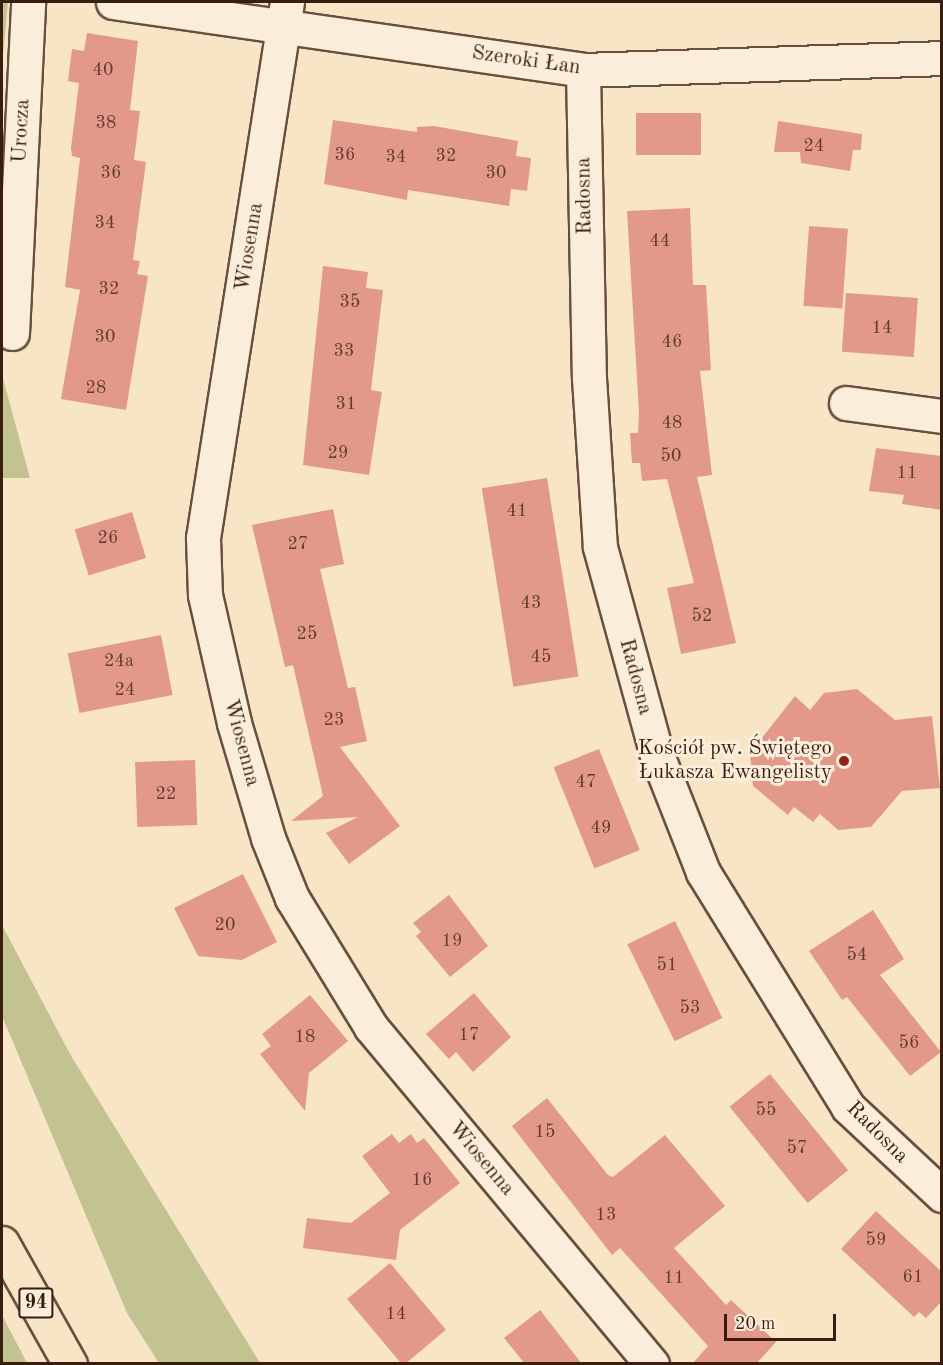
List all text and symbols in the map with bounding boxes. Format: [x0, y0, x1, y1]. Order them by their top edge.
street label: Szeroki Łan [470, 41, 582, 81]
house number: 40 [93, 59, 113, 81]
street label: Urocza [8, 98, 36, 164]
house number: 38 [96, 112, 116, 134]
house number: 24 [804, 135, 824, 157]
house number: 36 [335, 144, 355, 166]
house number: 32 [436, 145, 456, 167]
house number: 34 [386, 146, 406, 168]
street label: Radosna [572, 157, 598, 235]
house number: 36 [101, 162, 121, 184]
house number: 30 [486, 162, 506, 184]
street label: Wiosenna [231, 201, 269, 293]
house number: 34 [95, 212, 115, 234]
house number: 44 [650, 230, 670, 252]
house number: 32 [99, 278, 119, 300]
house number: 35 [340, 291, 360, 313]
house number: 14 [872, 317, 892, 339]
house number: 30 [95, 326, 115, 348]
house number: 46 [662, 331, 682, 353]
house number: 33 [334, 340, 354, 362]
house number: 28 [86, 377, 106, 399]
house number: 31 [336, 393, 356, 415]
house number: 48 [662, 412, 682, 434]
house number: 29 [328, 442, 348, 464]
house number: 50 [661, 445, 681, 467]
house number: 11 [897, 462, 917, 484]
house number: 41 [507, 500, 527, 522]
house number: 26 [98, 527, 118, 549]
house number: 27 [288, 533, 308, 555]
house number: 43 [521, 592, 541, 614]
house number: 52 [692, 605, 712, 627]
house number: 25 [297, 623, 317, 645]
street label: Radosna [613, 636, 657, 718]
house number: 45 [531, 646, 551, 668]
house number: 24a [104, 650, 134, 672]
house number: 24 [115, 679, 135, 701]
street label: Wiosenna [217, 697, 265, 789]
house number: 23 [324, 709, 344, 731]
place label: Kościół pw. Świętego Łukasza Ewangelisty [638, 736, 832, 786]
marker: Kościół pw. Świętego Łukasza Ewangelisty [837, 754, 851, 768]
house number: 47 [576, 771, 596, 793]
house number: 22 [156, 783, 176, 805]
house number: 49 [591, 817, 611, 839]
house number: 20 [215, 914, 235, 936]
house number: 19 [442, 930, 462, 952]
house number: 54 [847, 944, 867, 966]
house number: 51 [657, 954, 677, 976]
house number: 53 [680, 997, 700, 1019]
house number: 17 [459, 1024, 479, 1046]
house number: 18 [295, 1026, 315, 1048]
house number: 56 [899, 1032, 919, 1054]
street label: Radosna [841, 1097, 913, 1169]
house number: 55 [756, 1099, 776, 1121]
street label: Wiosenna [443, 1117, 519, 1201]
house number: 15 [535, 1121, 555, 1143]
house number: 57 [787, 1137, 807, 1159]
house number: 16 [412, 1169, 432, 1191]
house number: 13 [596, 1204, 616, 1226]
house number: 59 [866, 1229, 886, 1251]
house number: 61 [903, 1266, 923, 1288]
house number: 11 [664, 1267, 684, 1289]
road number: 94 [18, 1286, 54, 1320]
scale bar [727, 1302, 840, 1340]
house number: 14 [386, 1303, 406, 1325]
text: 20 m [735, 1315, 775, 1333]

